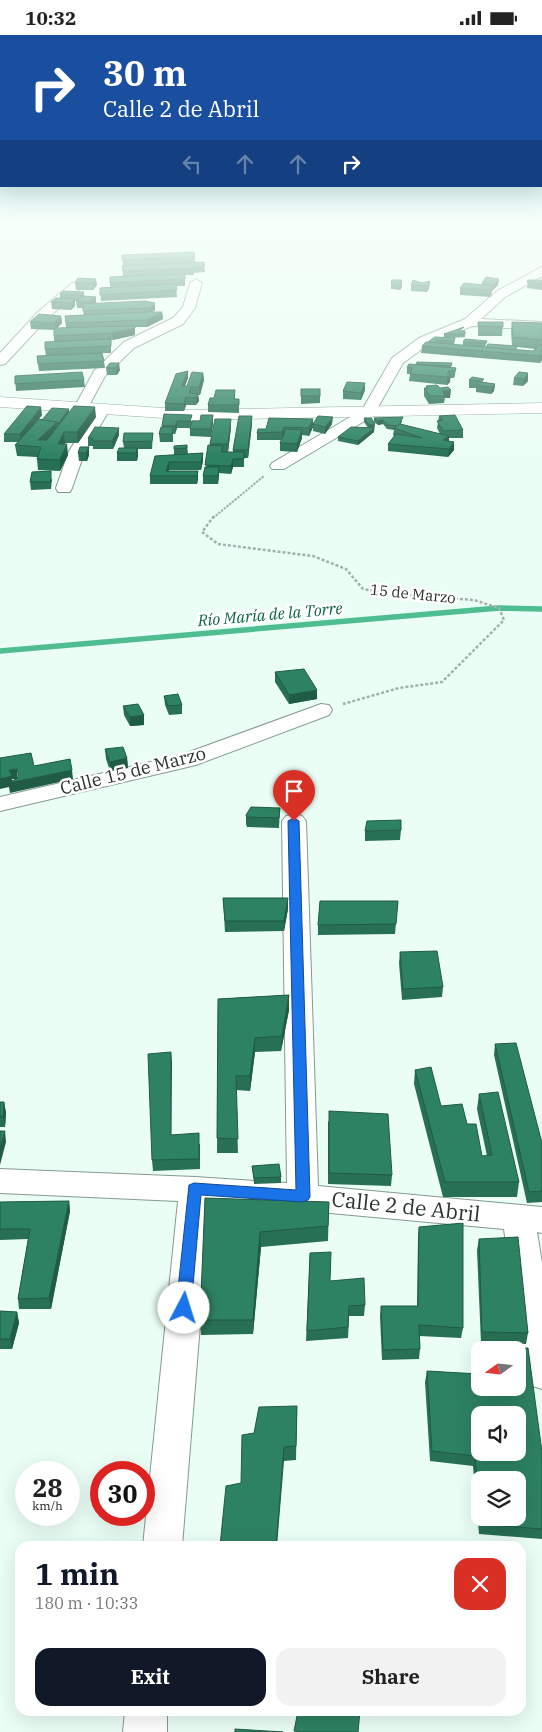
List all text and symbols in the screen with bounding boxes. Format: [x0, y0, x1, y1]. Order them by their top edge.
text: 10:32 [25, 6, 76, 30]
text: 30 m [103, 50, 187, 96]
icon: right [20, 55, 85, 120]
text: Calle 2 de Abril [103, 94, 259, 123]
icon: left [178, 150, 206, 178]
icon: ahead [231, 150, 259, 178]
icon: ahead [284, 150, 312, 178]
icon: right [337, 150, 365, 178]
street label: 15 de Marzo [369, 580, 457, 607]
water label: Río María de la Torre [196, 598, 343, 630]
street label: Calle 15 de Marzo [58, 741, 208, 800]
pin [273, 770, 315, 821]
icon: arrive [280, 777, 308, 805]
street label: Calle 2 de Abril [330, 1184, 482, 1228]
position arrow [157, 1281, 209, 1333]
north arrow [471, 1341, 526, 1396]
map controls [471, 1341, 526, 1526]
button: sound [471, 1406, 526, 1461]
speed limit sign: 30 [90, 1461, 155, 1526]
text: 28 [32, 1471, 63, 1504]
button: layers [471, 1471, 526, 1526]
text: km/h [32, 1498, 63, 1513]
text: 1 min [35, 1554, 119, 1593]
button: close [454, 1558, 506, 1610]
text: 180 m · 10:33 [35, 1593, 138, 1613]
button: Exit [35, 1648, 266, 1706]
button: Share [276, 1648, 506, 1706]

